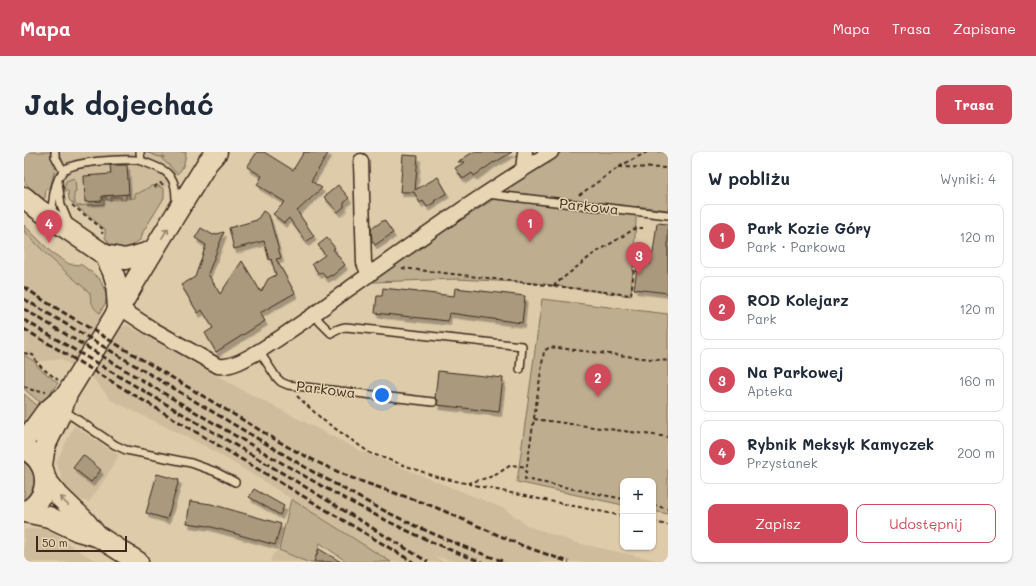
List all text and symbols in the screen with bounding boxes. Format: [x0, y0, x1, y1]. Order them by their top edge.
text: Mapa [20, 16, 71, 41]
text: Mapa [833, 19, 870, 38]
text: Trasa [892, 19, 931, 38]
text: Zapisane [953, 19, 1016, 38]
button: Trasa [936, 85, 1012, 124]
text: Jak dojechać [24, 86, 214, 122]
text: W pobliżu [708, 167, 790, 189]
text: Wyniki: 4 [940, 170, 996, 187]
street label: Parkowa [558, 193, 620, 219]
pin: 1 [517, 209, 543, 242]
pin: 4 [36, 210, 62, 243]
text: Park Kozie Góry [747, 218, 871, 238]
one-way arrow [161, 227, 169, 239]
text: 1 [719, 228, 725, 245]
text: 120 m [959, 228, 995, 245]
text: Park · Parkowa [747, 238, 846, 255]
pin: 3 [626, 242, 652, 275]
text: ROD Kolejarz [747, 290, 849, 310]
text: 2 [718, 300, 726, 317]
text: 120 m [959, 300, 995, 317]
text: Park [747, 310, 776, 327]
text: Na Parkowej [747, 362, 844, 382]
pin: 2 [585, 364, 611, 397]
text: 3 [718, 372, 726, 389]
text: 160 m [959, 372, 995, 389]
street label: Parkowa [295, 376, 357, 402]
text: Apteka [747, 382, 793, 399]
your location [372, 385, 392, 405]
text: Rybnik Meksyk Kamyczek [747, 434, 934, 454]
text: 4 [718, 444, 726, 461]
text: 200 m [957, 444, 995, 461]
text: Przystanek [747, 454, 818, 471]
map controls [620, 478, 656, 550]
button: + [620, 478, 656, 514]
one-way arrow [59, 496, 69, 506]
button: Zapisz [708, 504, 848, 543]
button: Udostępnij [856, 504, 996, 543]
button: − [620, 514, 656, 550]
scale bar [36, 534, 127, 553]
text: 50 m [42, 535, 68, 550]

